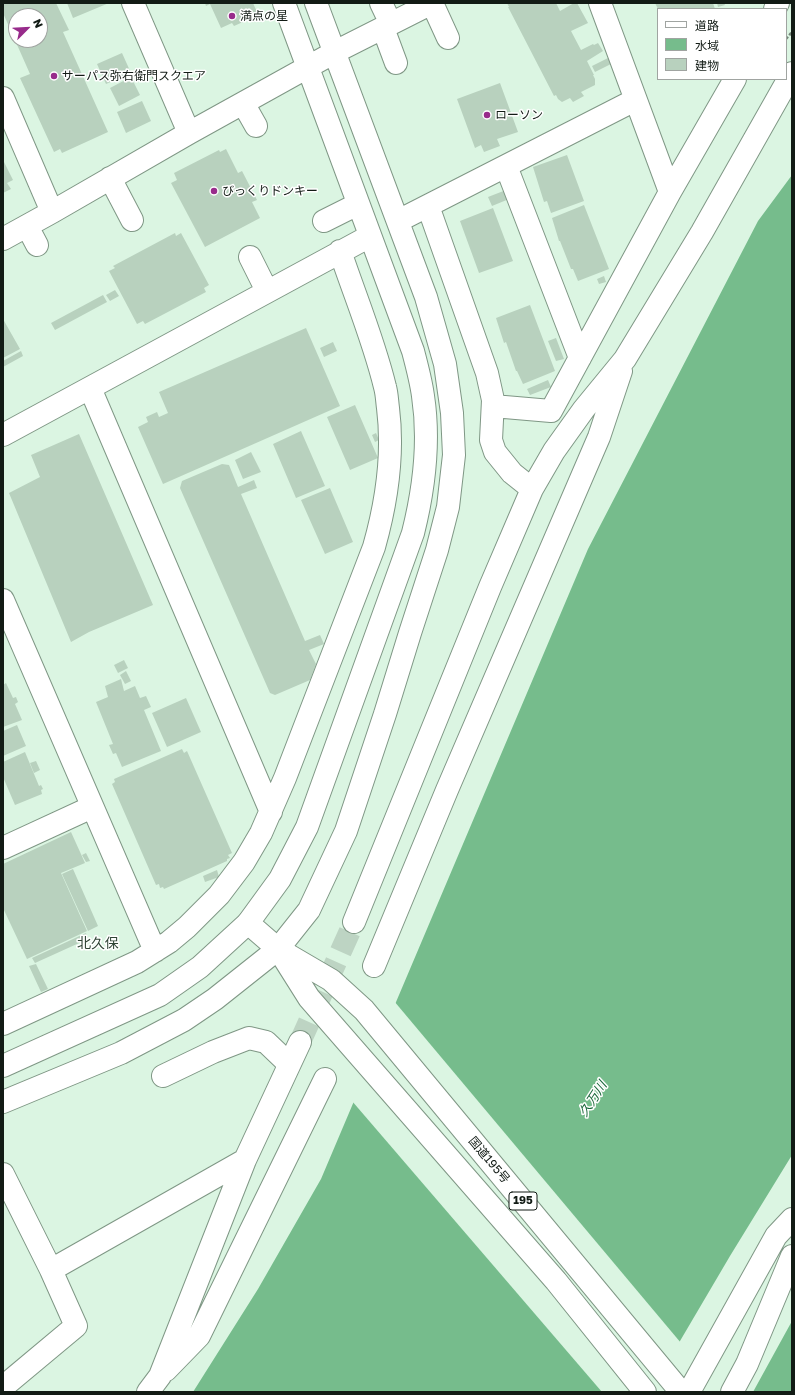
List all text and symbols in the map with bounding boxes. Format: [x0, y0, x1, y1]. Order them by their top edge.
north arrow [8, 8, 48, 48]
legend [657, 8, 787, 80]
place label: 満点の星 [240, 9, 288, 23]
marker: 満点の星 [227, 11, 237, 21]
text: N [31, 17, 46, 30]
text: 道路 [695, 18, 719, 33]
text: 水域 [695, 38, 719, 53]
text: 建物 [695, 58, 719, 73]
place label: サーパス弥右衛門スクエア [62, 69, 206, 83]
marker: サーパス弥右衛門スクエア [49, 71, 59, 81]
place label: ローソン [495, 108, 543, 122]
marker: ローソン [482, 110, 492, 120]
place label: びっくりドンキー [222, 184, 318, 198]
marker: びっくりドンキー [209, 186, 219, 196]
district label: 北久保 [77, 936, 119, 952]
water label: 久万川 [576, 1078, 610, 1120]
street label: 国道195号 [465, 1134, 513, 1186]
road number: 195 [509, 1192, 537, 1210]

